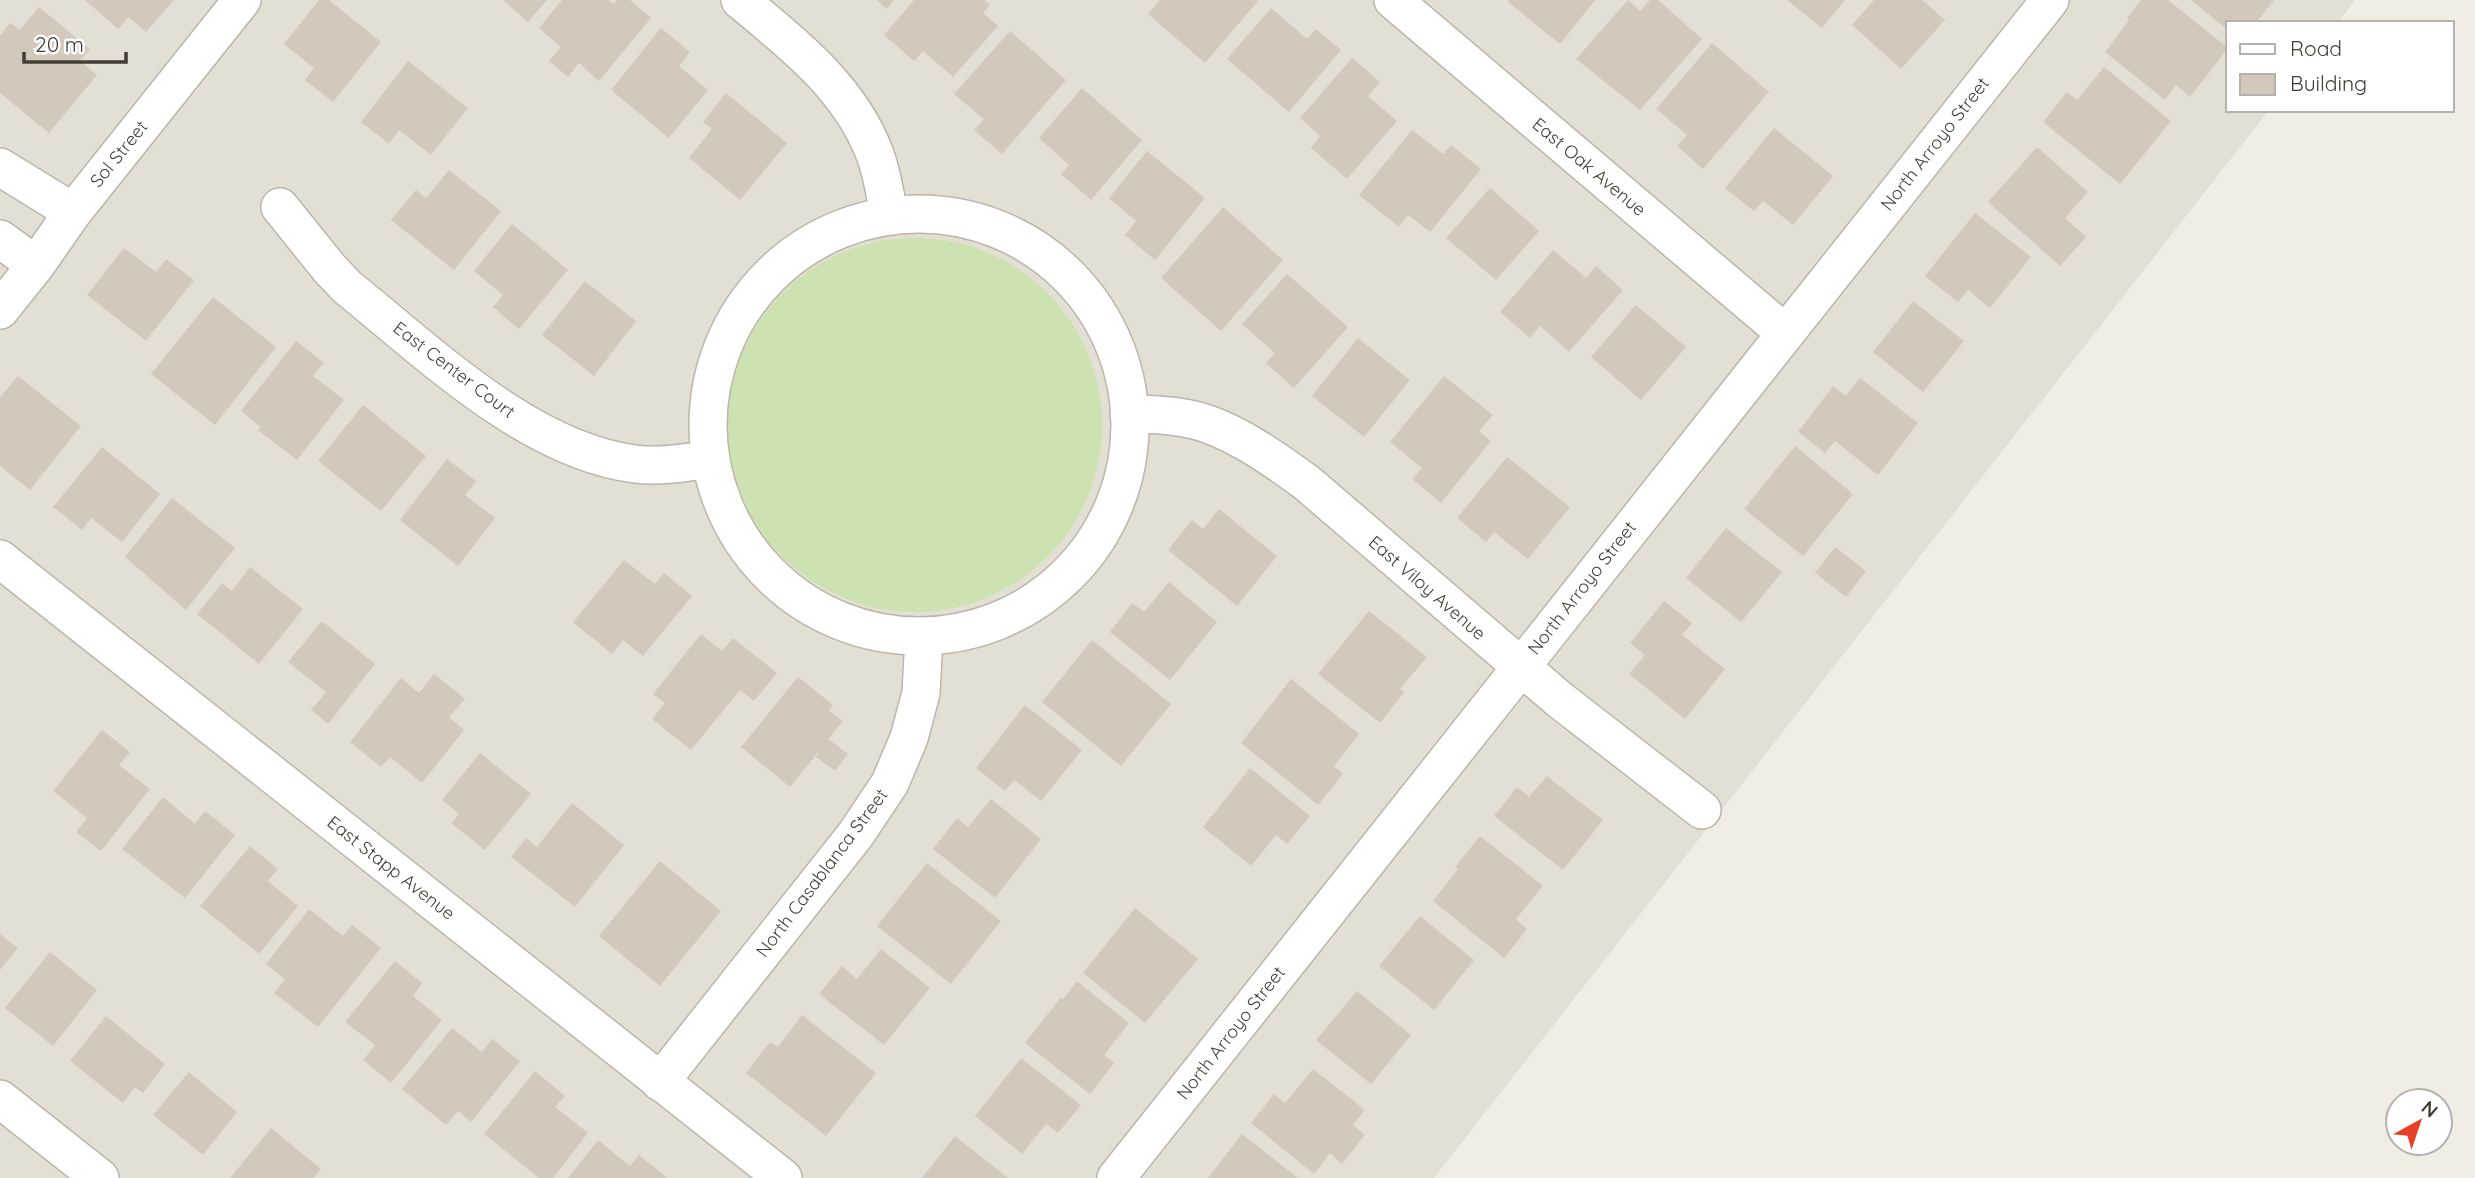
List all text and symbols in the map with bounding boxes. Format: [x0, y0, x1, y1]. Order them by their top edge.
scale bar [24, 21, 126, 65]
legend [2226, 21, 2454, 112]
text: 20 m [35, 31, 84, 57]
text: Road [2290, 35, 2342, 61]
text: Building [2290, 70, 2367, 96]
street label: North Arroyo Street [1875, 72, 1994, 215]
street label: East Oak Avenue [1528, 112, 1651, 221]
street label: Sol Street [85, 116, 152, 192]
street label: East Center Court [389, 316, 520, 423]
street label: North Arroyo Street [1522, 516, 1641, 659]
street label: East Viloy Avenue [1364, 530, 1491, 645]
street label: North Casablanca Street [751, 784, 892, 961]
street label: East Stapp Avenue [323, 811, 460, 925]
street label: North Arroyo Street [1171, 961, 1290, 1104]
north arrow [2384, 1087, 2454, 1157]
text: N [2417, 1095, 2443, 1123]

